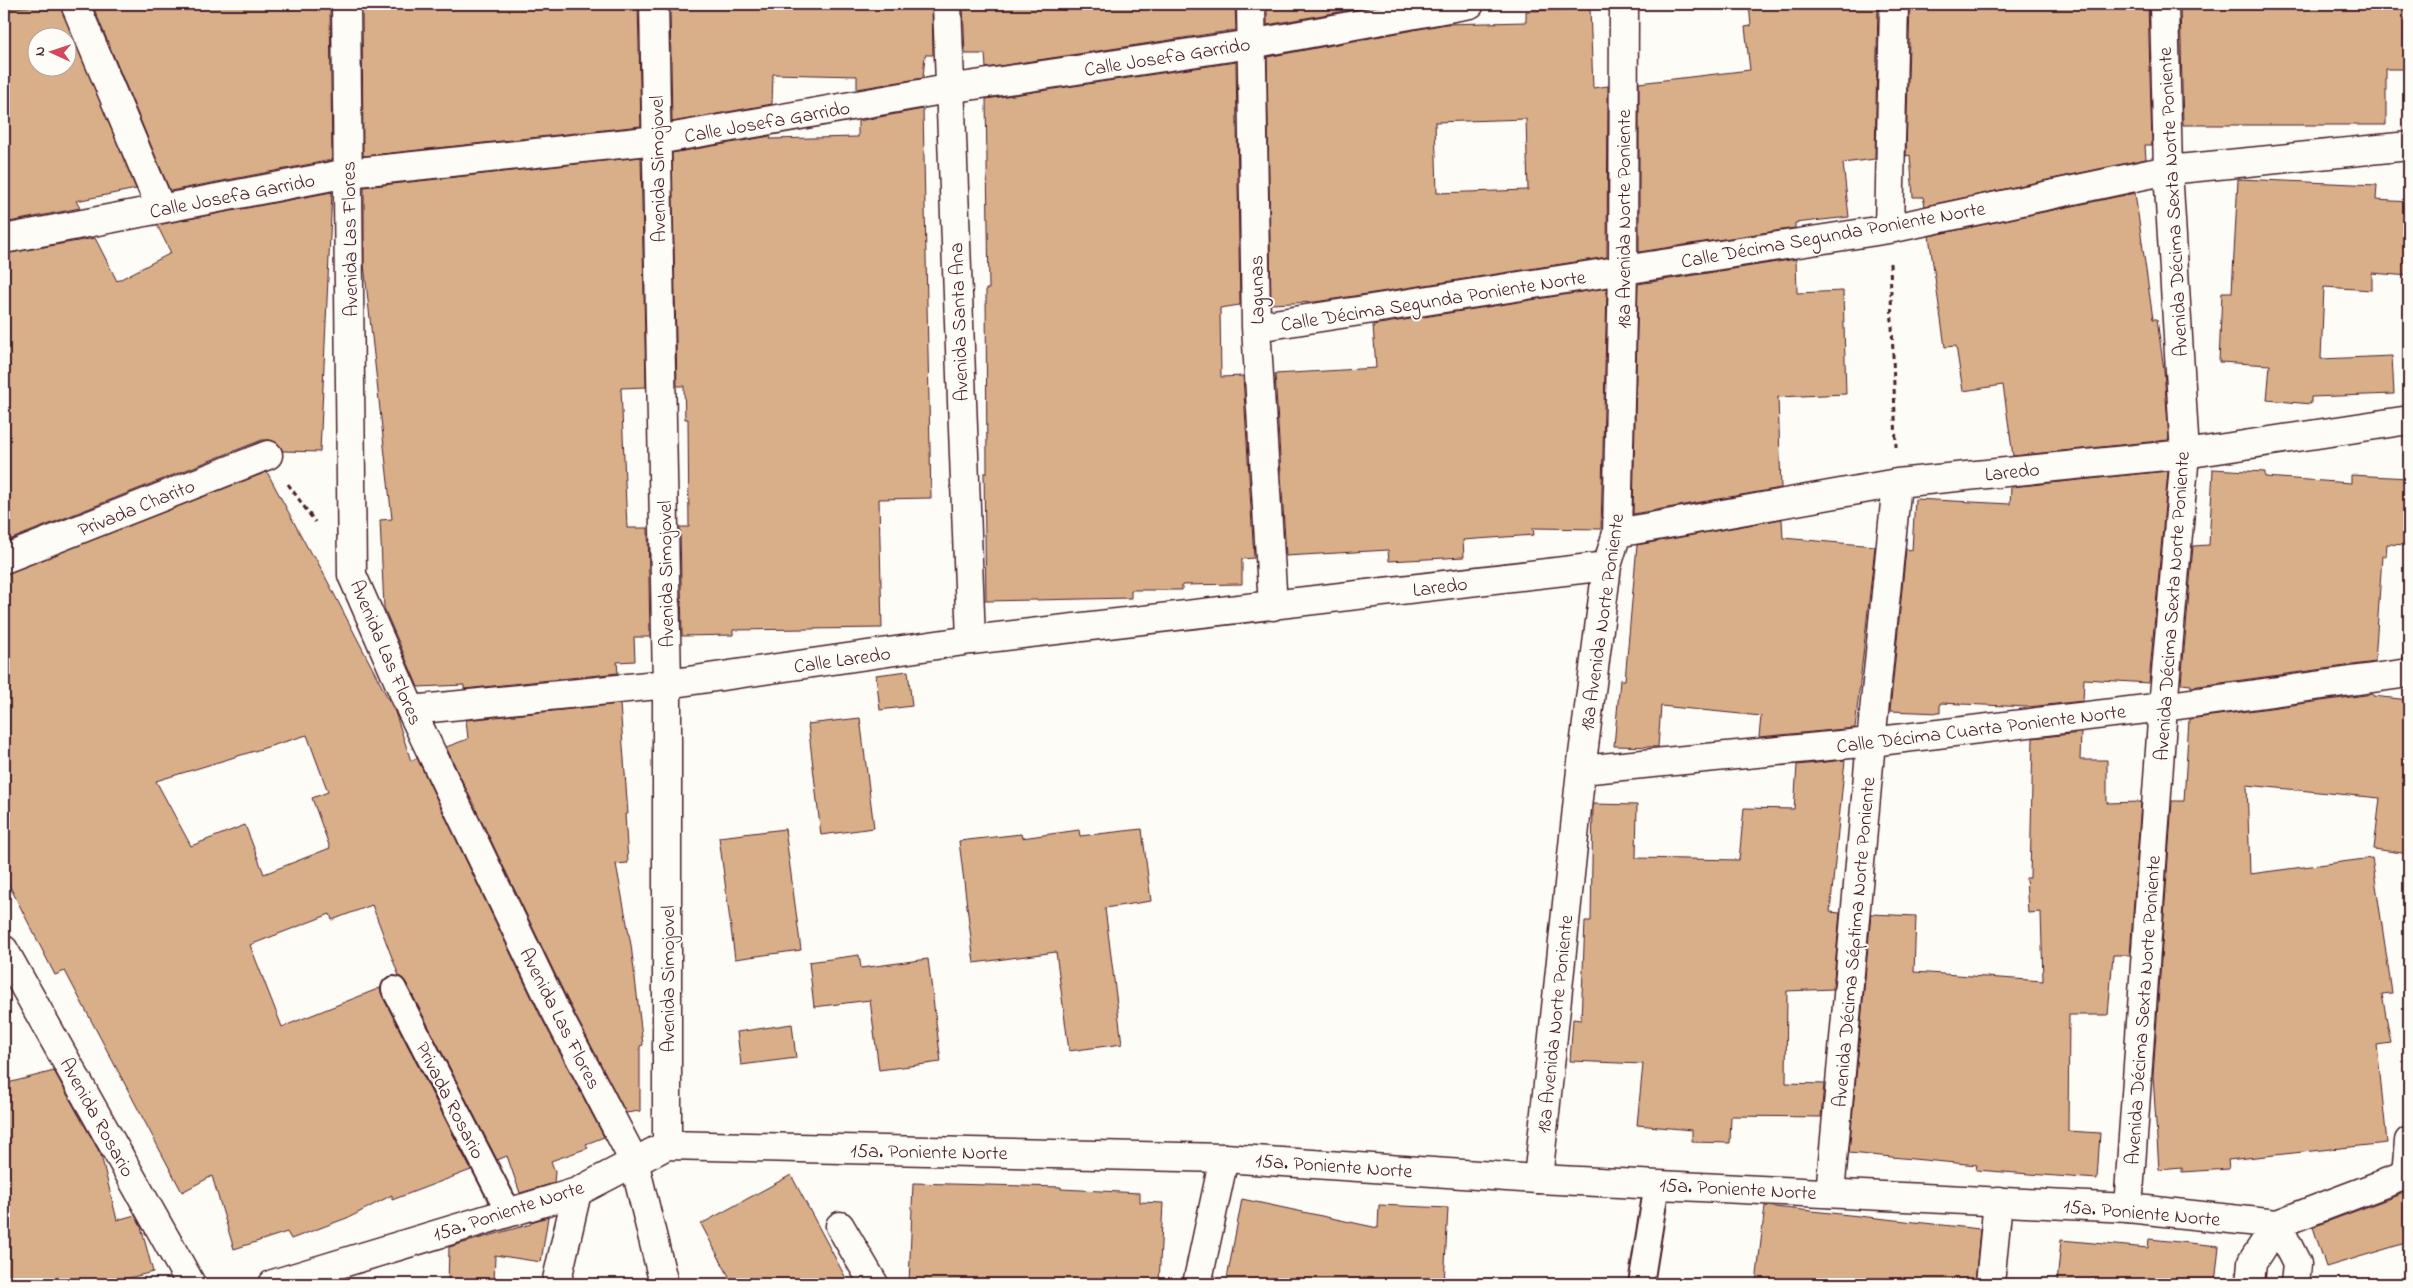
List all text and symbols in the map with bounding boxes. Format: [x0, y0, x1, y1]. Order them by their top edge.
north arrow [28, 28, 78, 78]
street label: Calle Josefa Garrido [1082, 31, 1253, 86]
text: N [30, 46, 51, 57]
street label: Avenida Décima Sexta Norte Poniente [2152, 46, 2197, 358]
street label: Avenida Simojovel [644, 95, 675, 243]
street label: Calle Josefa Garrido [682, 95, 853, 152]
street label: 18a Avenida Norte Poniente [1611, 109, 1640, 329]
street label: Avenida Las Flores [336, 161, 367, 317]
street label: Calle Josefa Garrido [147, 167, 318, 228]
street label: Calle Décima Segunda Poniente Norte [1679, 195, 1988, 279]
street label: Avenida Santa Ana [943, 242, 978, 402]
street label: Lagunas [1243, 255, 1275, 325]
street label: Calle Décima Segunda Poniente Norte [1279, 264, 1588, 342]
street label: Avenida Décima Sexta Norte Poniente [2148, 450, 2199, 762]
street label: Laredo [1983, 456, 2041, 491]
street label: Privada Charito [74, 473, 200, 546]
street label: Avenida Simojovel [652, 500, 683, 648]
street label: 18a Avenida Norte Poniente [1574, 512, 1633, 733]
street label: Laredo [1411, 571, 1469, 606]
street label: Avenida Las Flores [341, 576, 428, 730]
street label: Calle Laredo [792, 640, 893, 683]
street label: Calle Décima Cuarta Poniente Norte [1835, 698, 2128, 763]
street label: Avenida Décima Séptima Norte Poniente [1827, 776, 1884, 1109]
street label: Avenida Décima Sexta Norte Poniente [2119, 854, 2170, 1166]
street label: Avenida Simojovel [655, 905, 684, 1053]
street label: 18a Avenida Norte Poniente [1531, 914, 1582, 1135]
street label: Avenida Las Flores [511, 943, 607, 1095]
street label: Privada Rosario [407, 1037, 491, 1165]
street label: Avenida Rosario [51, 1053, 141, 1183]
street label: 15a. Poniente Norte [850, 1138, 1008, 1169]
street label: 15a. Poniente Norte [1254, 1148, 1413, 1187]
street label: 15a. Poniente Norte [1659, 1172, 1817, 1209]
street label: 15a. Poniente Norte [430, 1174, 588, 1250]
street label: 15a. Poniente Norte [2062, 1193, 2221, 1236]

